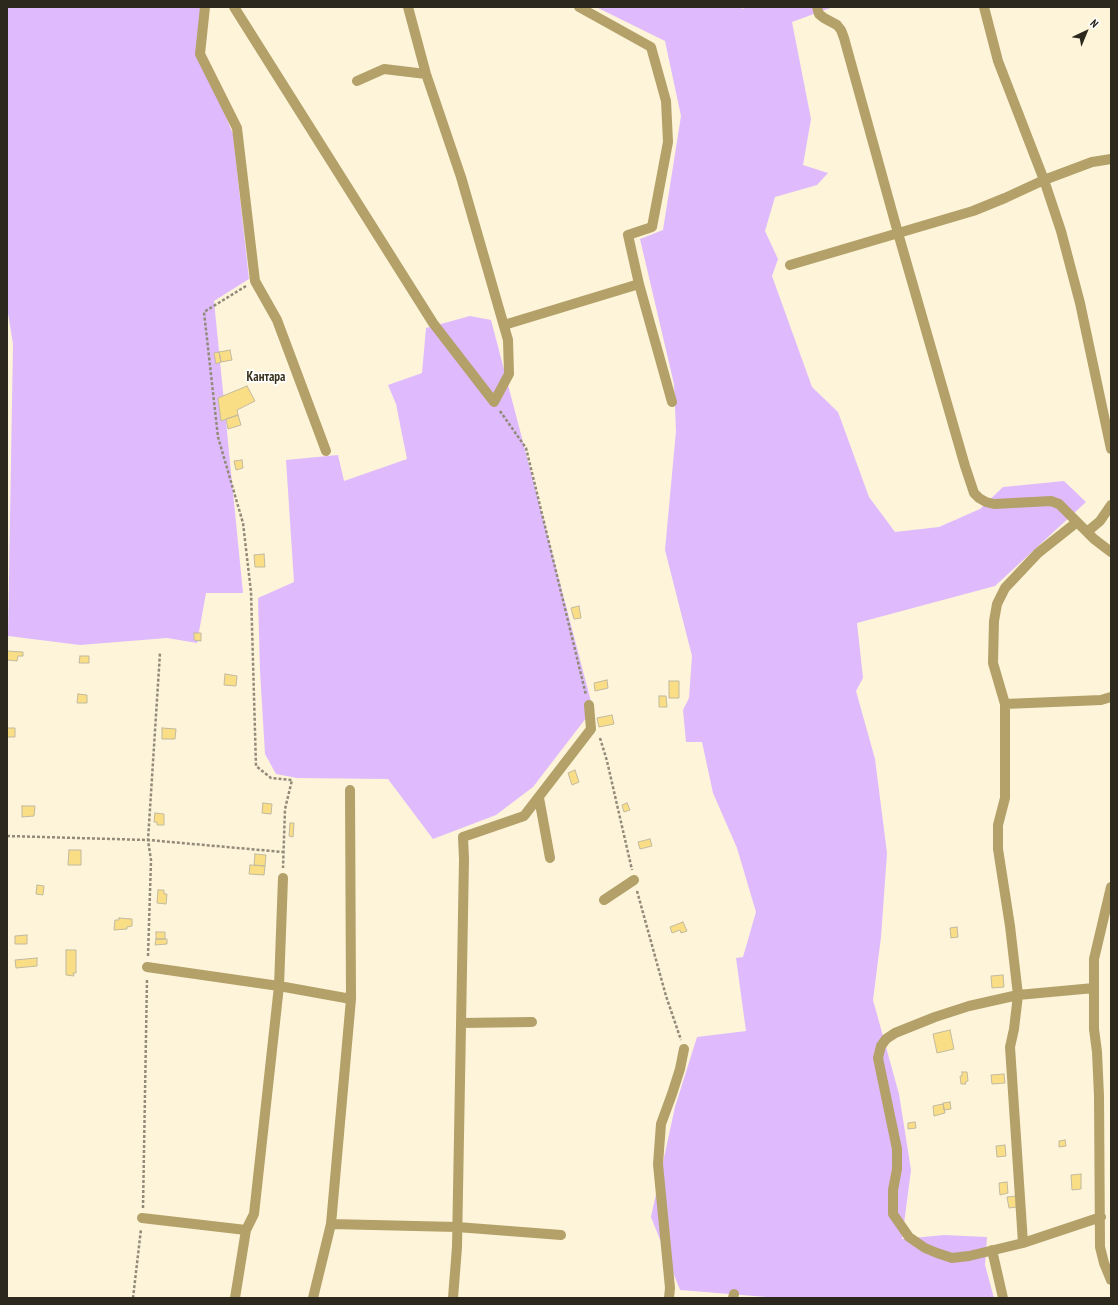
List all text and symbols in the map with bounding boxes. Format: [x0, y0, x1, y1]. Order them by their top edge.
north arrow [1066, 12, 1106, 52]
text: N [1087, 16, 1101, 30]
district label: Кантара [247, 369, 285, 385]

